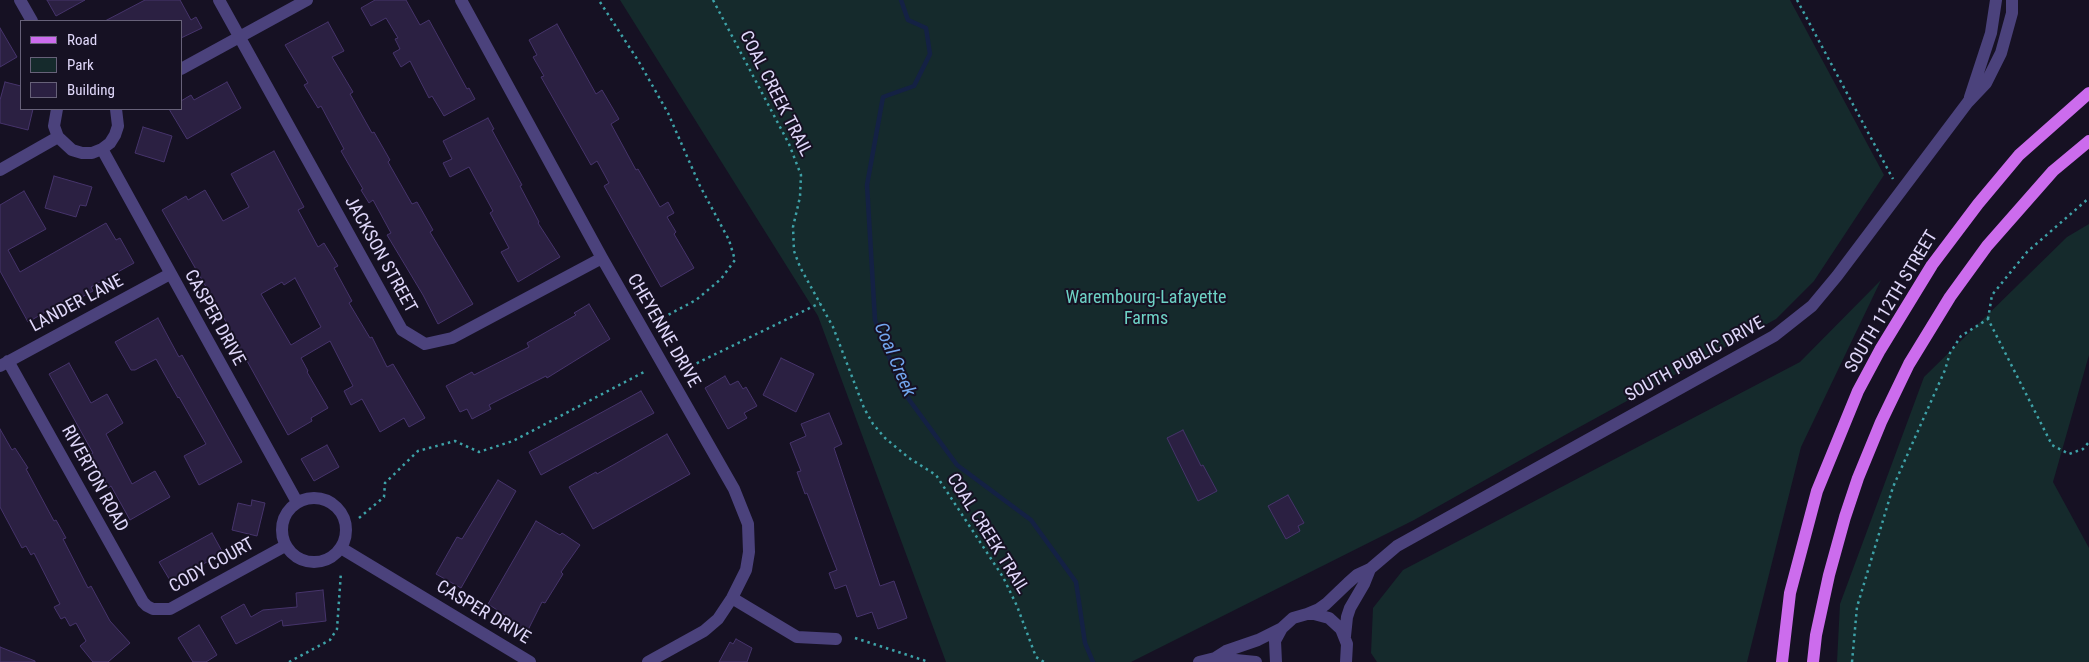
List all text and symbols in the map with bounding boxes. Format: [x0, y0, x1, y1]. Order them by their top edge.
legend [20, 20, 182, 110]
street label: COAL CREEK TRAIL [734, 28, 816, 160]
text: Road [67, 31, 97, 49]
text: Park [67, 56, 94, 74]
text: Building [67, 81, 115, 99]
street label: JACKSON STREET [339, 193, 421, 317]
street label: SOUTH 112TH STREET [1841, 227, 1943, 377]
street label: CASPER DRIVE [179, 266, 249, 370]
street label: LANDER LANE [27, 270, 127, 338]
street label: CHEYENNE DRIVE [622, 270, 704, 392]
park label: Warembourg-Lafayette Farms [1066, 287, 1226, 330]
street label: SOUTH PUBLIC DRIVE [1622, 313, 1768, 407]
water label: Coal Creek [868, 319, 920, 401]
street label: RIVERTON ROAD [56, 422, 132, 536]
street label: COAL CREEK TRAIL [941, 470, 1033, 598]
street label: CODY COURT [166, 534, 258, 598]
street label: CASPER DRIVE [432, 576, 534, 650]

